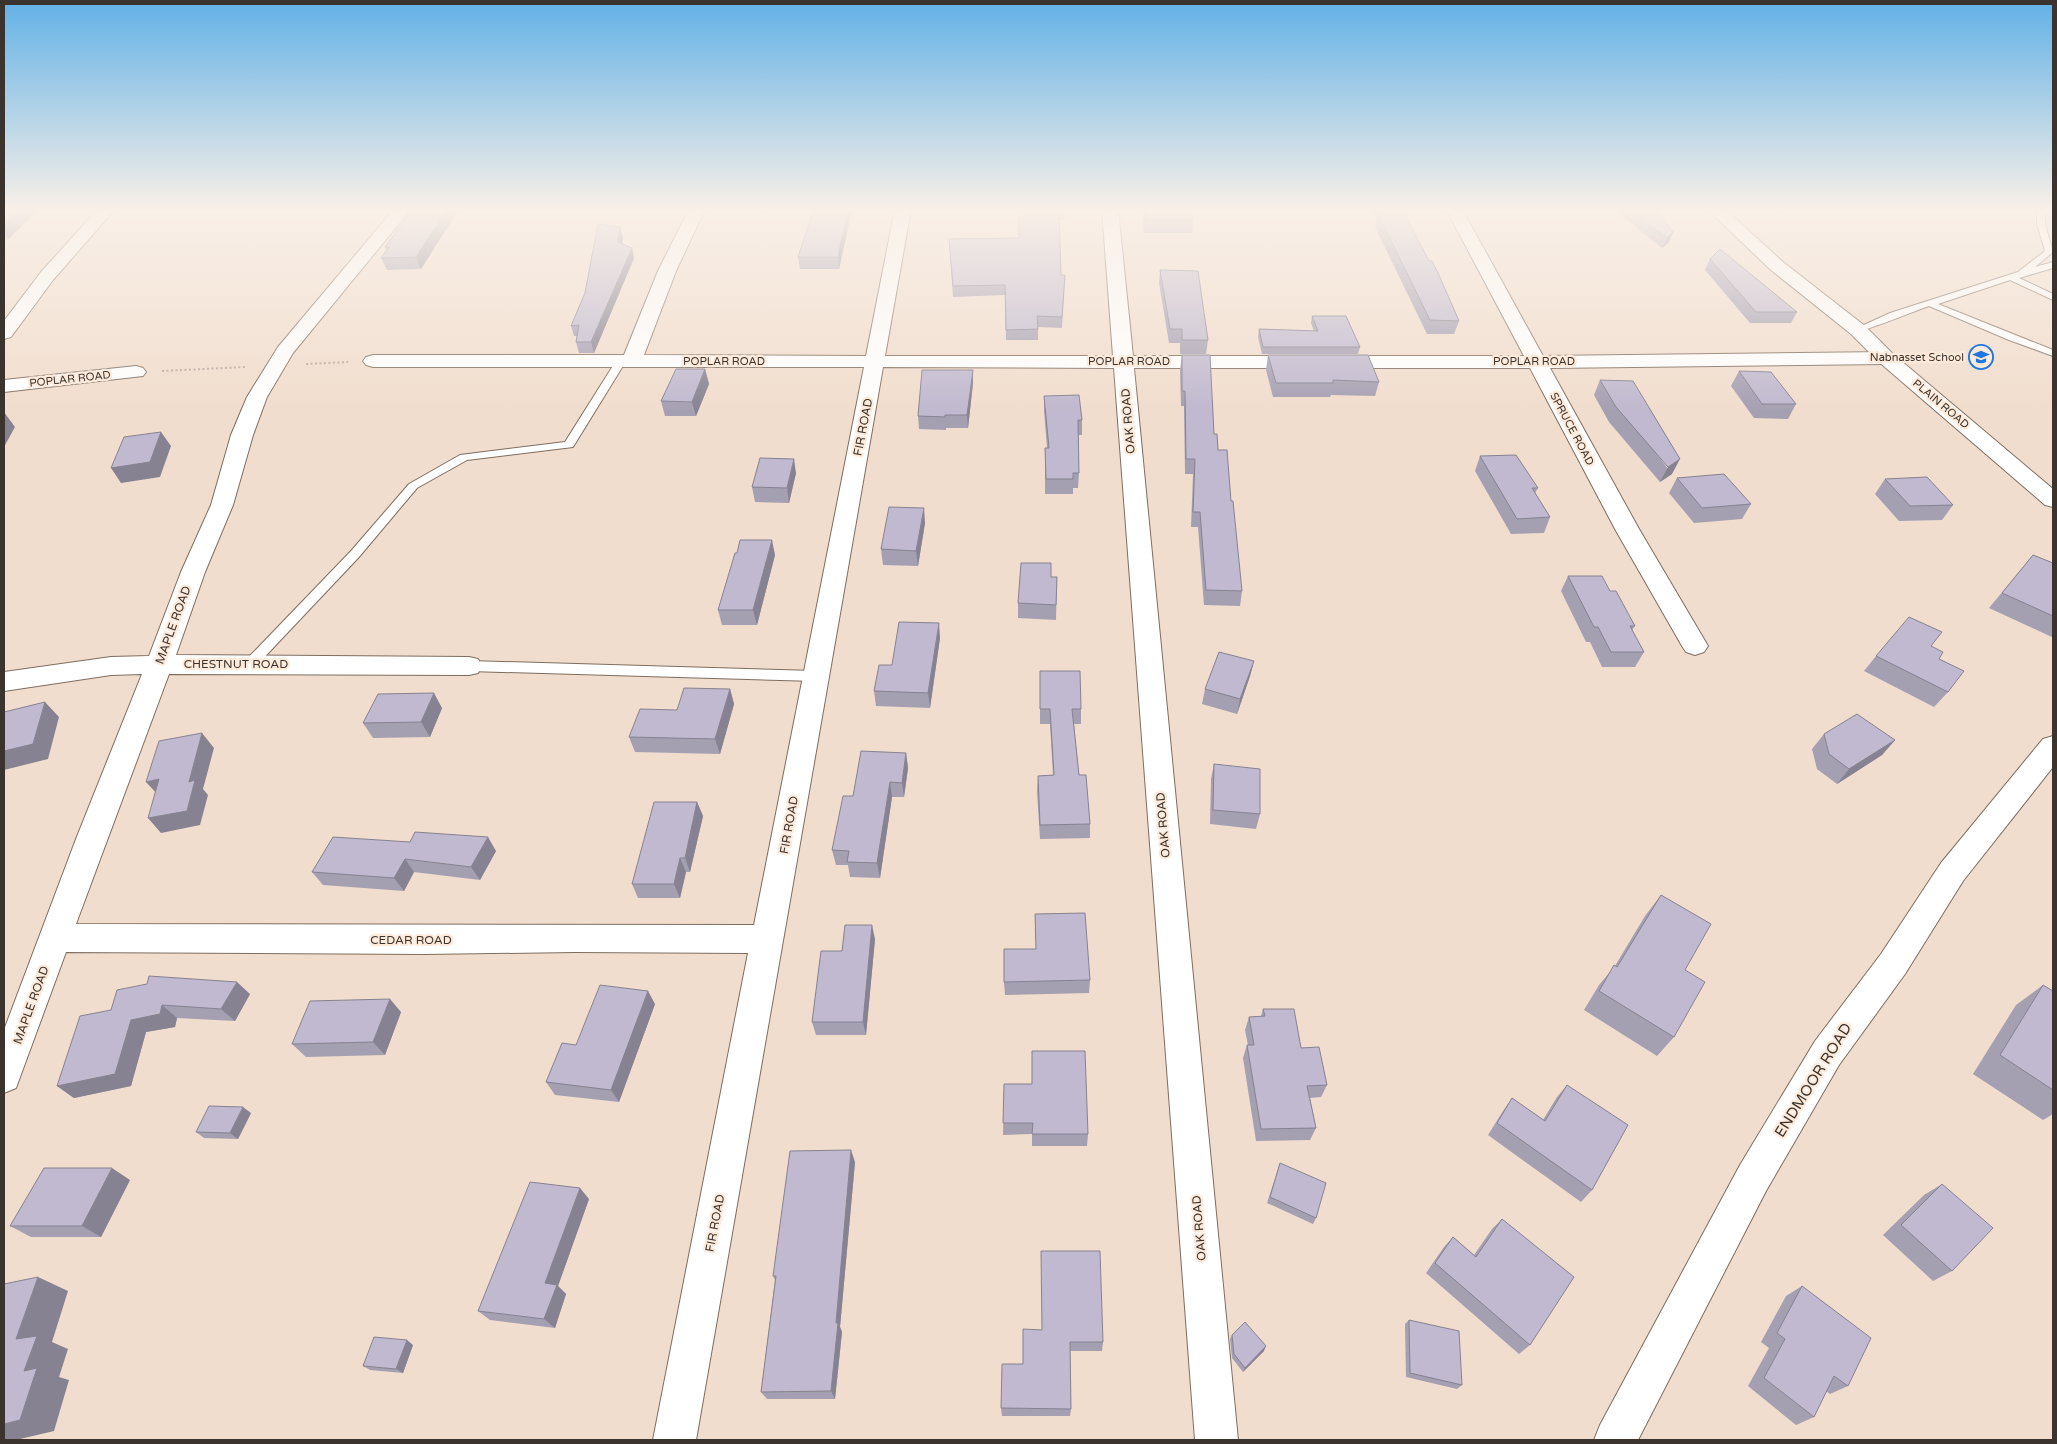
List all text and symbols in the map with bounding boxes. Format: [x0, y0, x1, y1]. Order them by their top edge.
school or university icon: Nabnasset School [1968, 344, 1994, 370]
place label: Nabnasset School [1870, 351, 1964, 364]
street label: POPLAR ROAD [683, 355, 765, 368]
street label: POPLAR ROAD [1088, 355, 1170, 368]
street label: POPLAR ROAD [1493, 355, 1575, 368]
street label: POPLAR ROAD [29, 368, 111, 390]
street label: PLAIN ROAD [1910, 377, 1972, 431]
street label: OAK ROAD [1118, 388, 1138, 454]
street label: SPRUCE ROAD [1547, 390, 1597, 468]
street label: FIR ROAD [851, 397, 875, 457]
street label: MAPLE ROAD [152, 584, 194, 666]
street label: CHESTNUT ROAD [184, 657, 288, 671]
street label: OAK ROAD [1153, 792, 1173, 858]
street label: FIR ROAD [777, 795, 801, 855]
street label: CEDAR ROAD [370, 933, 452, 947]
street label: MAPLE ROAD [10, 964, 52, 1046]
street label: ENDMOOR ROAD [1771, 1020, 1855, 1140]
street label: FIR ROAD [703, 1193, 727, 1253]
street label: OAK ROAD [1189, 1195, 1209, 1261]

